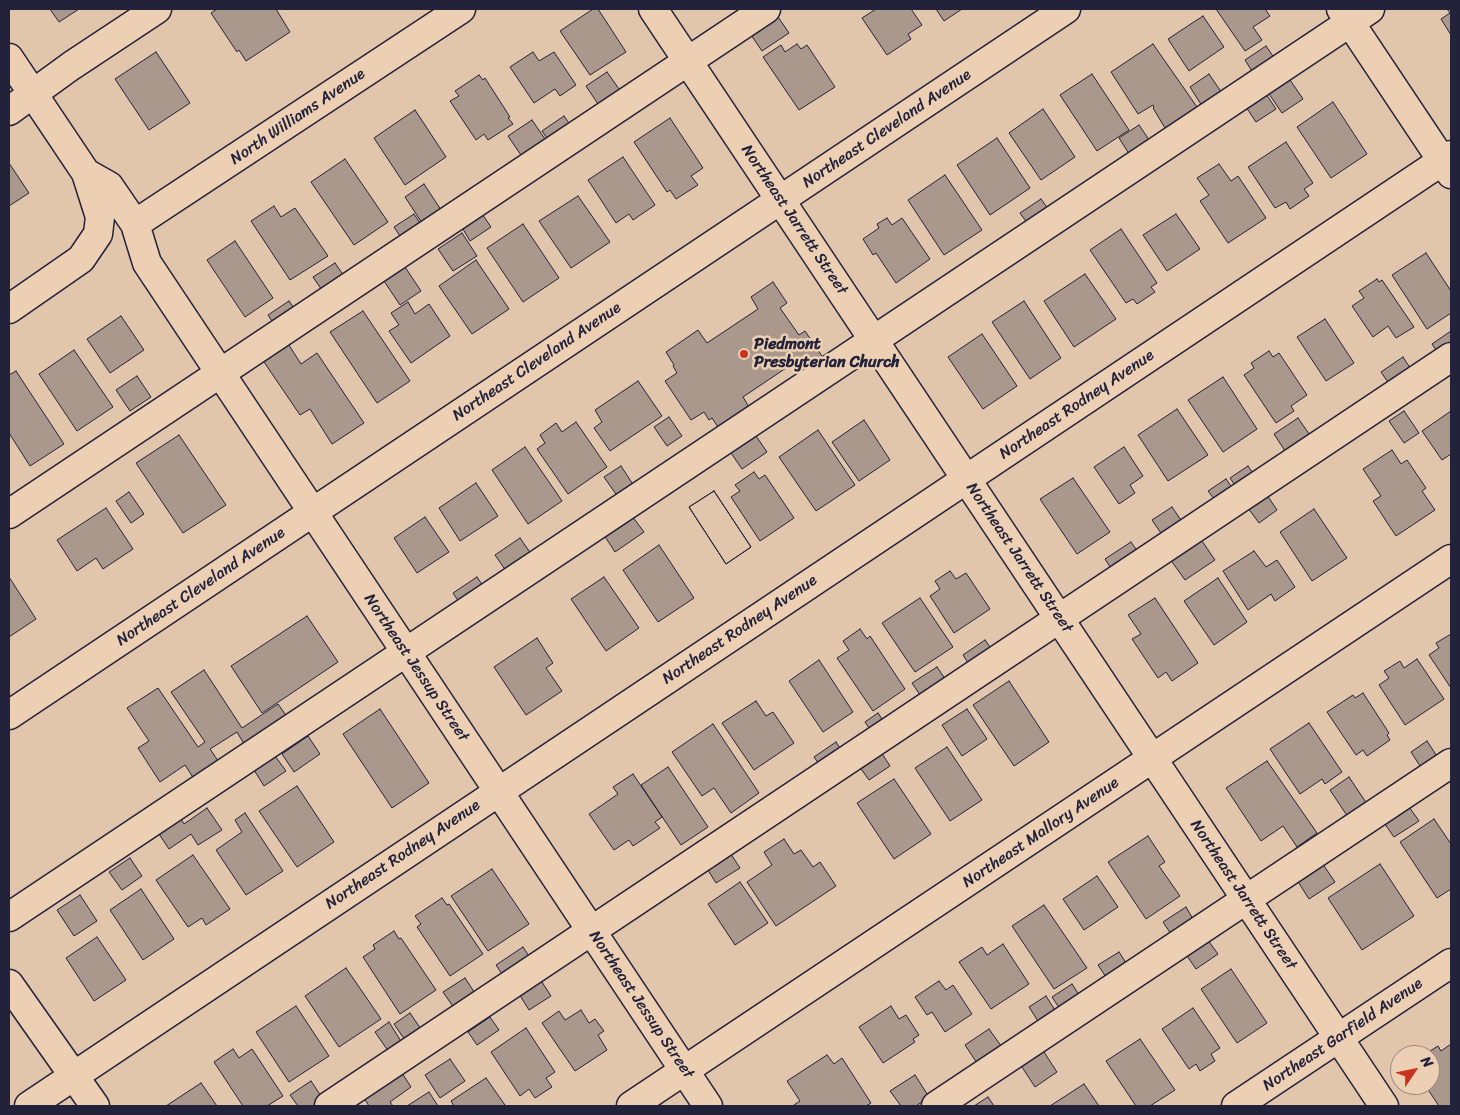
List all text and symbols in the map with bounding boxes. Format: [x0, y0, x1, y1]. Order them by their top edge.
street label: North Williams Avenue [227, 65, 369, 169]
street label: Northeast Cleveland Avenue [799, 65, 975, 193]
street label: Northeast Jarrett Street [737, 141, 851, 299]
street label: Northeast Cleveland Avenue [449, 298, 625, 426]
place label: Piedmont Presbyterian Church [754, 335, 900, 373]
street label: Northeast Rodney Avenue [996, 346, 1158, 464]
marker: Piedmont Presbyterian Church [738, 348, 750, 360]
street label: Northeast Jarrett Street [962, 479, 1076, 637]
street label: Northeast Cleveland Avenue [113, 523, 289, 651]
street label: Northeast Rodney Avenue [659, 571, 821, 689]
street label: Northeast Jessup Street [359, 590, 473, 746]
street label: Northeast Mallory Avenue [959, 773, 1123, 893]
street label: Northeast Rodney Avenue [322, 796, 484, 914]
street label: Northeast Jarrett Street [1186, 816, 1300, 974]
street label: Northeast Jessup Street [584, 927, 698, 1083]
street label: Northeast Garfield Avenue [1259, 974, 1427, 1096]
north arrow [1390, 1045, 1440, 1095]

